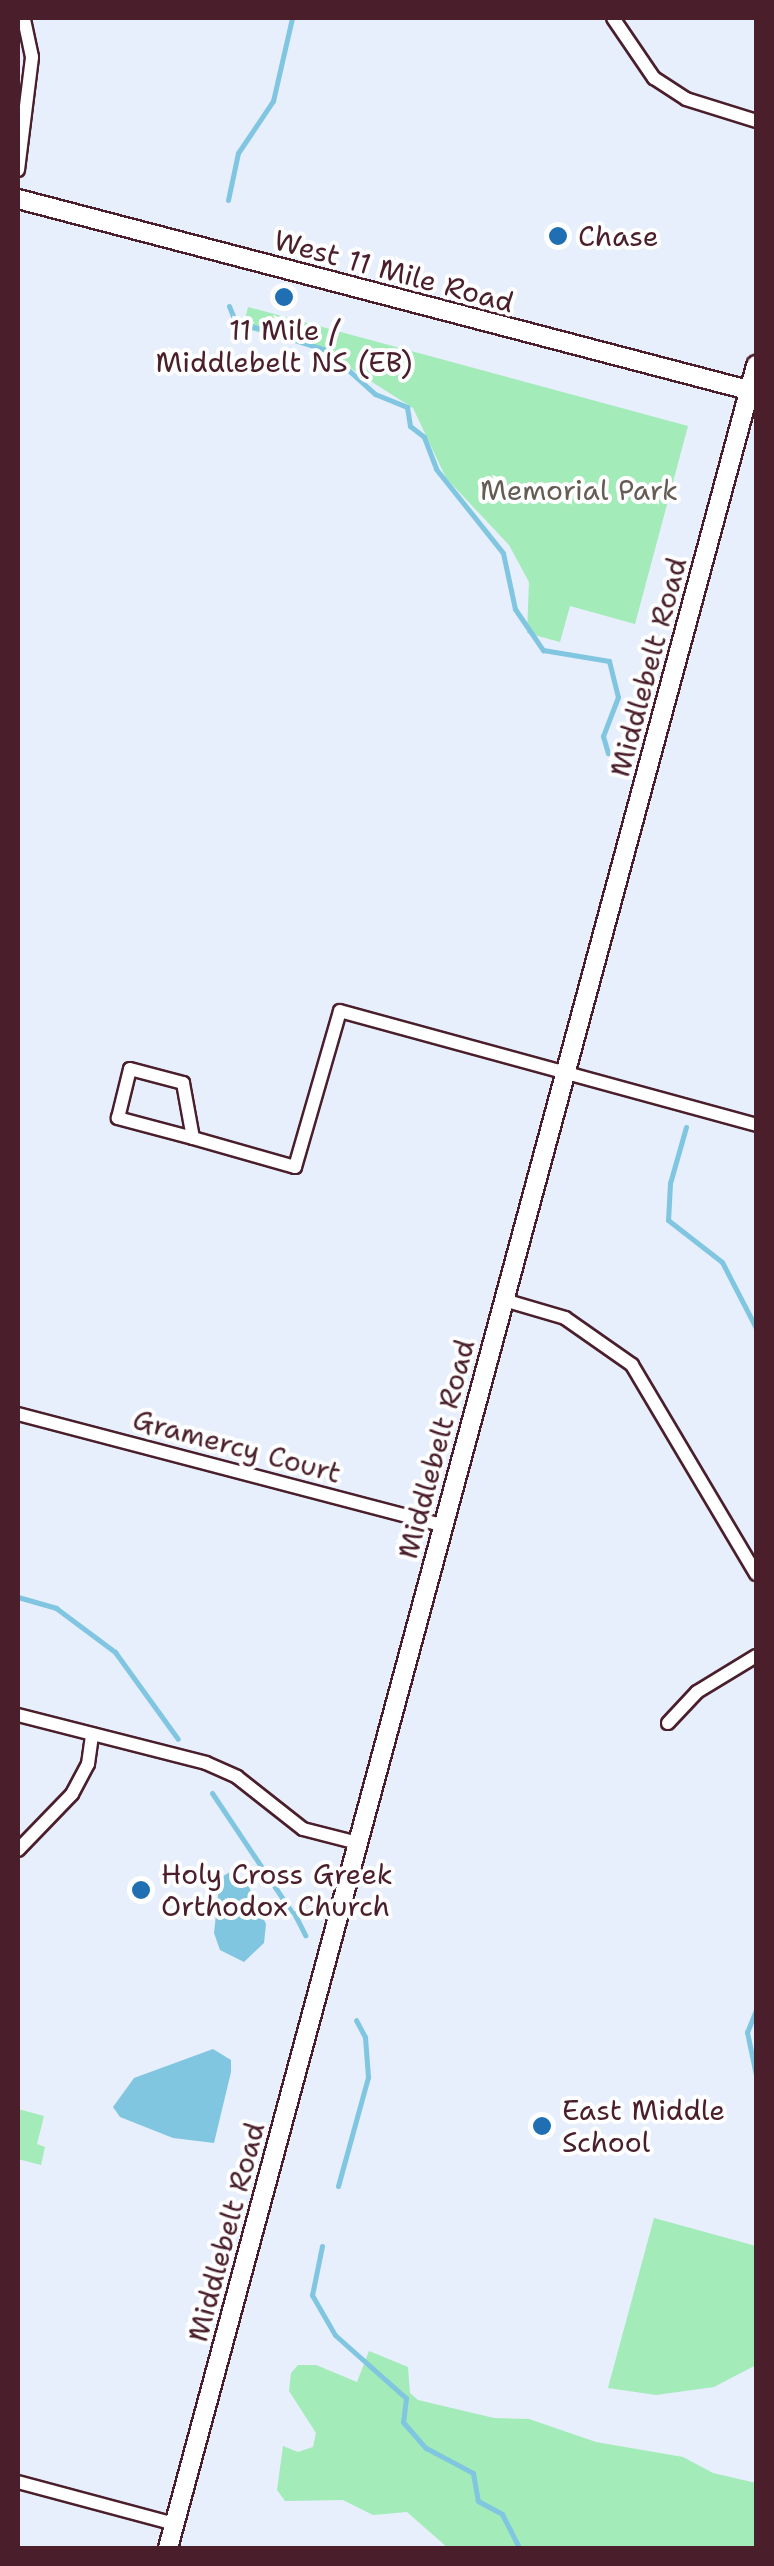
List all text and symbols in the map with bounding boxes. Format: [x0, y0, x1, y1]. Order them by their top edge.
place label: Chase [578, 219, 659, 253]
street label: West 11 Mile Road [270, 223, 518, 319]
marker: Chase [547, 225, 569, 247]
marker: 11 Mile / Middlebelt NS (EB) [273, 286, 295, 308]
place label: 11 Mile / Middlebelt NS (EB) [156, 313, 412, 379]
park label: Memorial Park [480, 473, 678, 507]
street label: Middlebelt Road [603, 554, 693, 780]
street label: Middlebelt Road [391, 1336, 481, 1562]
street label: Gramercy Court [129, 1402, 345, 1490]
place label: Holy Cross Greek Orthodox Church [161, 1857, 393, 1923]
marker: Holy Cross Greek Orthodox Church [130, 1879, 152, 1901]
place label: East Middle School [562, 2093, 725, 2159]
marker: East Middle School [531, 2115, 553, 2137]
street label: Middlebelt Road [181, 2119, 271, 2345]

